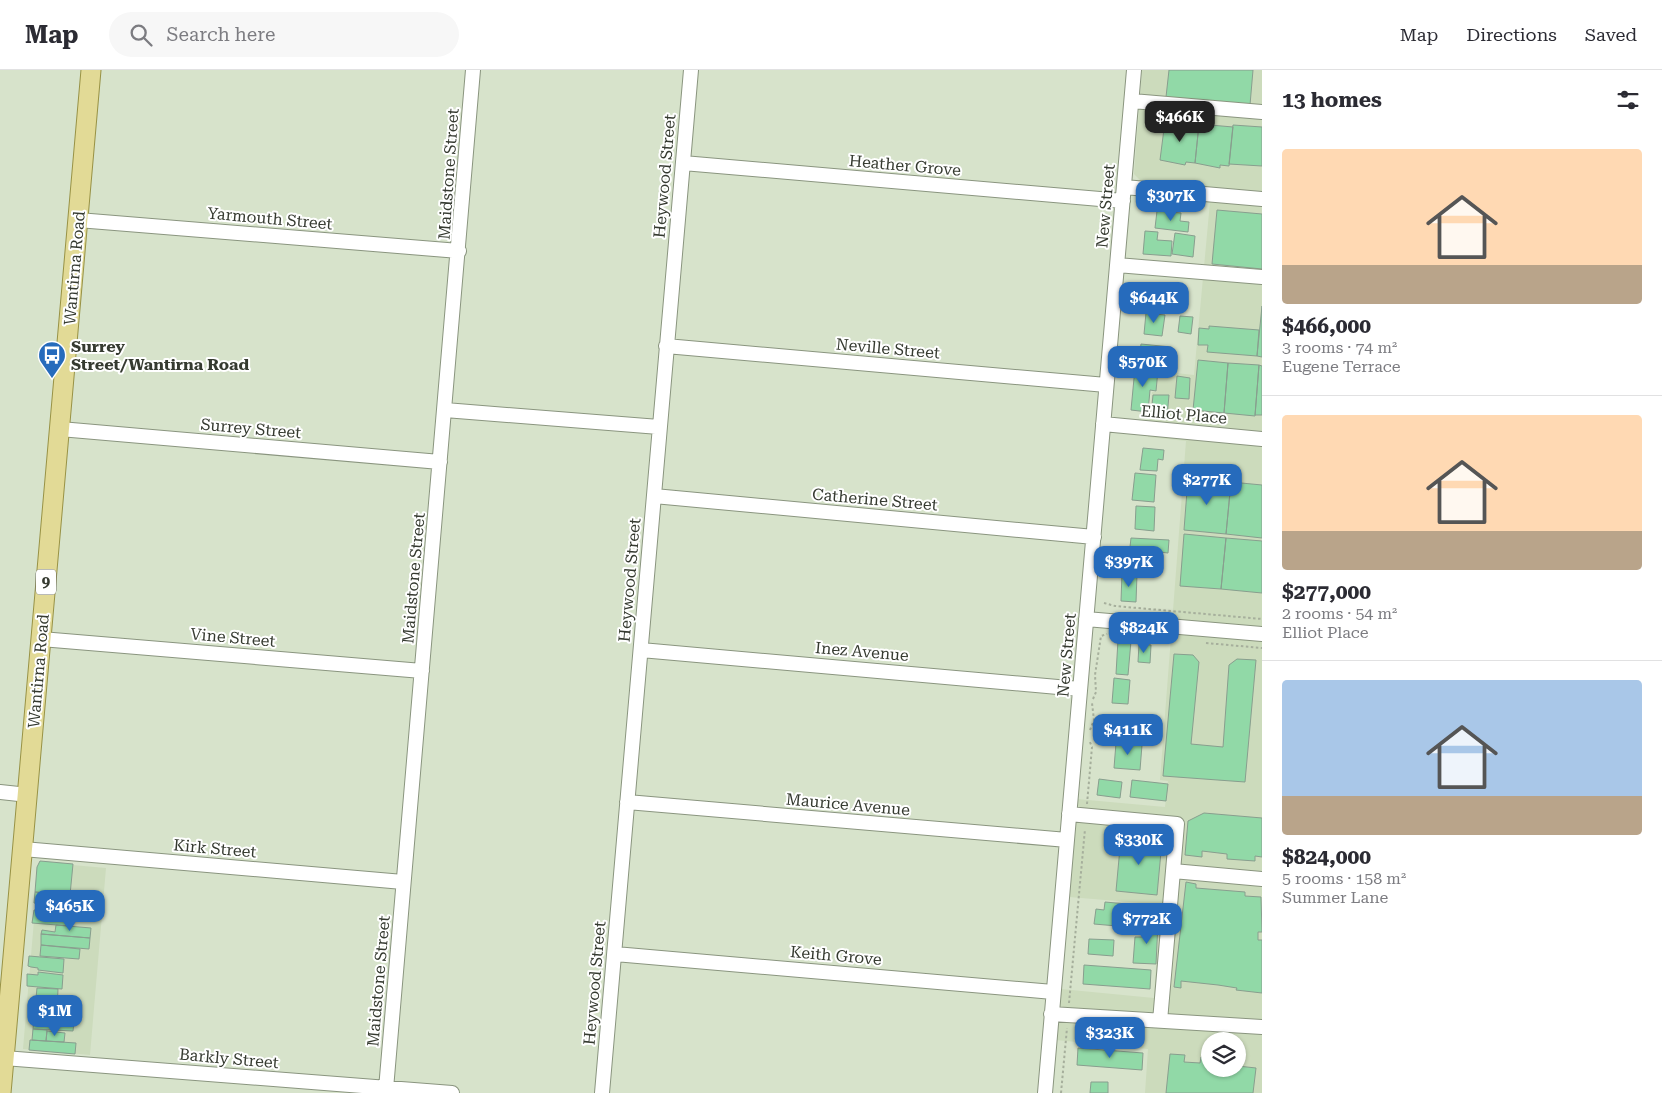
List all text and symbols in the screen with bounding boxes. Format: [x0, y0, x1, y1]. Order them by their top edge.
search box [109, 12, 459, 57]
text: Map [25, 21, 79, 49]
icon: search [127, 21, 155, 49]
text: Search here [167, 23, 275, 46]
text: Map [1400, 24, 1438, 45]
text: Directions [1466, 24, 1557, 45]
text: Saved [1585, 24, 1637, 45]
icon: filters [1614, 86, 1642, 114]
text: 13 homes [1282, 88, 1382, 112]
pin: $466K [1145, 100, 1215, 143]
text: $466K [1156, 107, 1204, 126]
street label: Maidstone Street [434, 108, 463, 240]
street label: Heywood Street [650, 113, 679, 239]
street label: Heather Grove [848, 151, 962, 180]
street label: New Street [1092, 163, 1119, 249]
pin: $307K [1136, 180, 1206, 222]
icon: home [1417, 182, 1507, 272]
text: $307K [1147, 186, 1195, 205]
street label: Yarmouth Street [207, 204, 333, 233]
street label: Wantirna Road [60, 210, 89, 326]
pin: $644K [1119, 282, 1189, 324]
text: $644K [1130, 288, 1178, 307]
text: $466,000 [1282, 314, 1371, 338]
street label: Neville Street [835, 334, 941, 363]
place label: Surrey Street/Wantirna Road [71, 337, 249, 374]
text: 3 rooms · 74 m² [1282, 338, 1397, 357]
bus stop icon: Surrey Street/Wantirna Road [37, 340, 67, 379]
pin: $570K [1108, 346, 1178, 388]
text: $570K [1119, 352, 1167, 371]
text: Eugene Terrace [1282, 357, 1400, 376]
street label: Elliot Place [1140, 401, 1228, 428]
street label: Surrey Street [200, 415, 302, 442]
icon: home [1417, 447, 1507, 537]
pin: $277K [1172, 464, 1242, 506]
text: $277K [1183, 470, 1231, 489]
street label: Catherine Street [811, 485, 938, 514]
street label: Maidstone Street [398, 512, 429, 644]
street label: Heywood Street [615, 517, 644, 643]
pin: $397K [1094, 546, 1164, 588]
text: $397K [1105, 552, 1153, 571]
road number: 9 [36, 570, 56, 594]
text: $277,000 [1282, 580, 1371, 604]
text: 2 rooms · 54 m² [1282, 604, 1397, 623]
street label: New Street [1053, 612, 1080, 698]
pin: $824K [1109, 612, 1179, 654]
street label: Wantirna Road [24, 613, 53, 729]
text: $824K [1120, 618, 1168, 637]
text: Elliot Place [1282, 623, 1368, 642]
street label: Vine Street [190, 624, 276, 651]
street label: Inez Avenue [814, 638, 910, 665]
icon: home [1417, 712, 1507, 802]
pin: $411K [1093, 714, 1163, 756]
text: $411K [1104, 720, 1152, 739]
street label: Maurice Avenue [785, 790, 911, 819]
pin: $330K [1104, 824, 1174, 866]
text: $330K [1115, 830, 1163, 849]
street label: Kirk Street [173, 835, 257, 862]
text: $824,000 [1282, 845, 1371, 869]
text: 5 rooms · 158 m² [1282, 869, 1406, 888]
text: Summer Lane [1282, 888, 1388, 907]
pin: $465K [35, 890, 105, 932]
text: $465K [46, 896, 94, 915]
pin: $772K [1112, 902, 1182, 945]
text: $772K [1123, 909, 1171, 928]
street label: Maidstone Street [363, 915, 394, 1047]
street label: Heywood Street [580, 920, 609, 1046]
street label: Keith Grove [789, 942, 883, 969]
pin: $1M [31, 994, 79, 1037]
text: $1M [38, 1001, 72, 1020]
pin: $323K [1075, 1016, 1145, 1059]
text: $323K [1086, 1023, 1134, 1042]
map controls [1201, 1032, 1246, 1077]
button: layers [1201, 1032, 1246, 1077]
street label: Barkly Street [178, 1045, 280, 1072]

